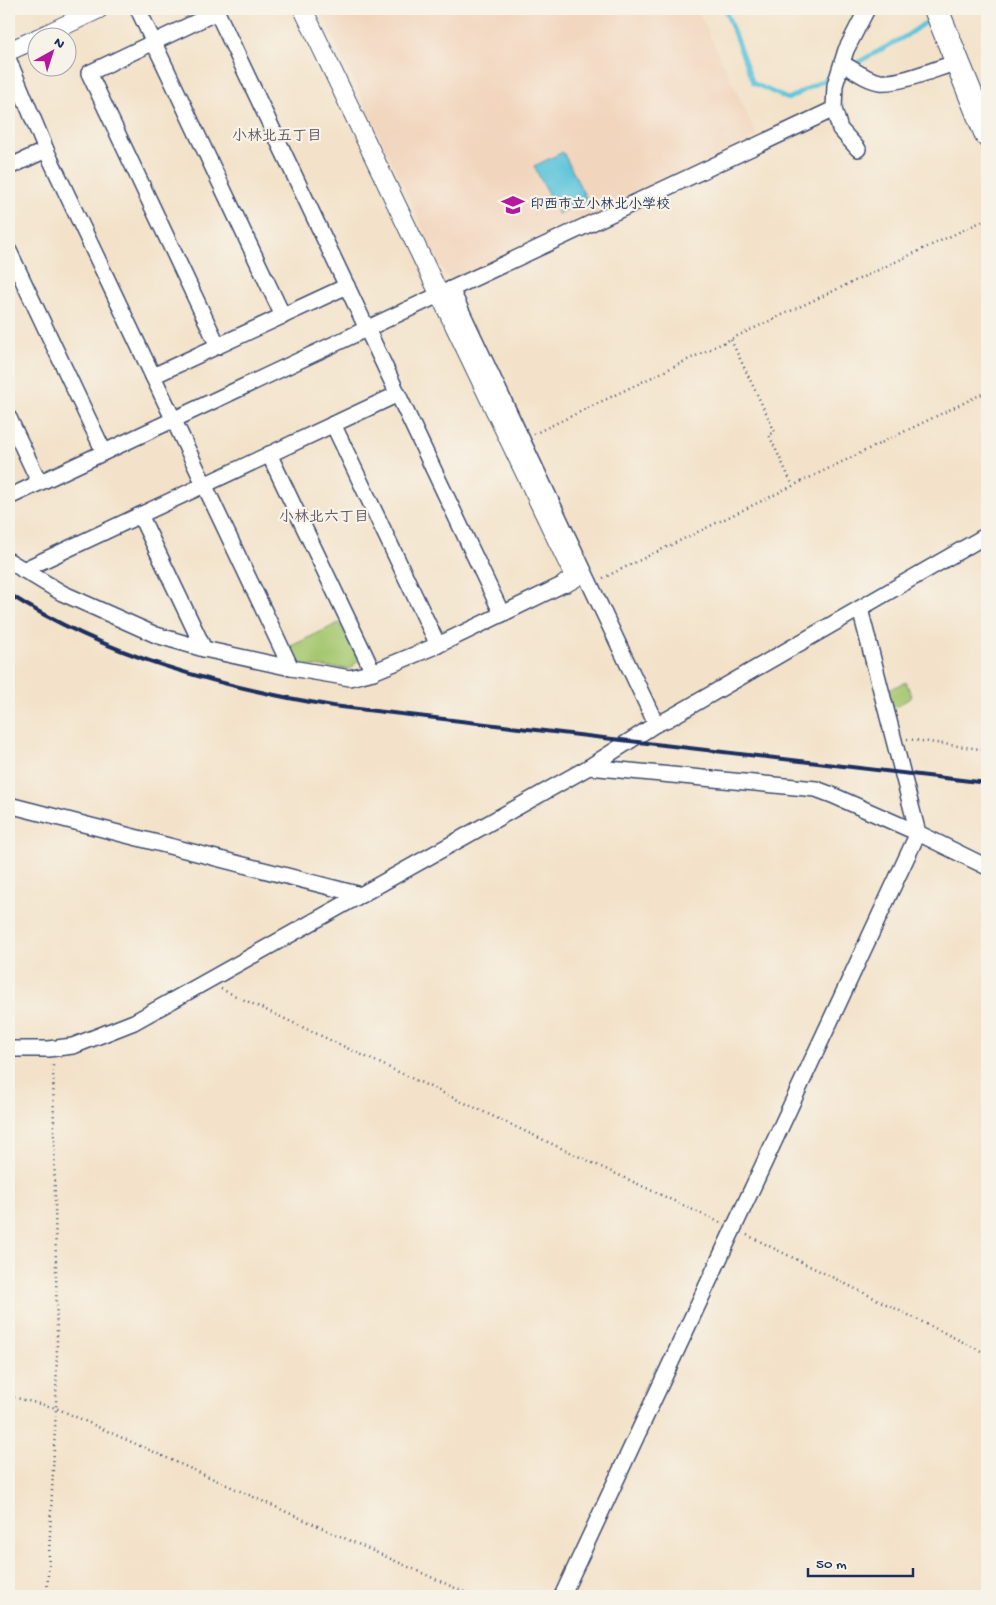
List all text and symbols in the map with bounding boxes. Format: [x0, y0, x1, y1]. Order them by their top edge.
north arrow [28, 28, 78, 78]
text: N [50, 34, 68, 53]
district label: 小林北五丁目 [232, 127, 322, 146]
school or university icon: 印西市立小林北小学校 [500, 192, 526, 218]
place label: 印西市立小林北小学校 [530, 197, 670, 214]
district label: 小林北六丁目 [279, 508, 369, 527]
scale bar [808, 1545, 914, 1577]
text: 50 m [816, 1556, 847, 1574]

